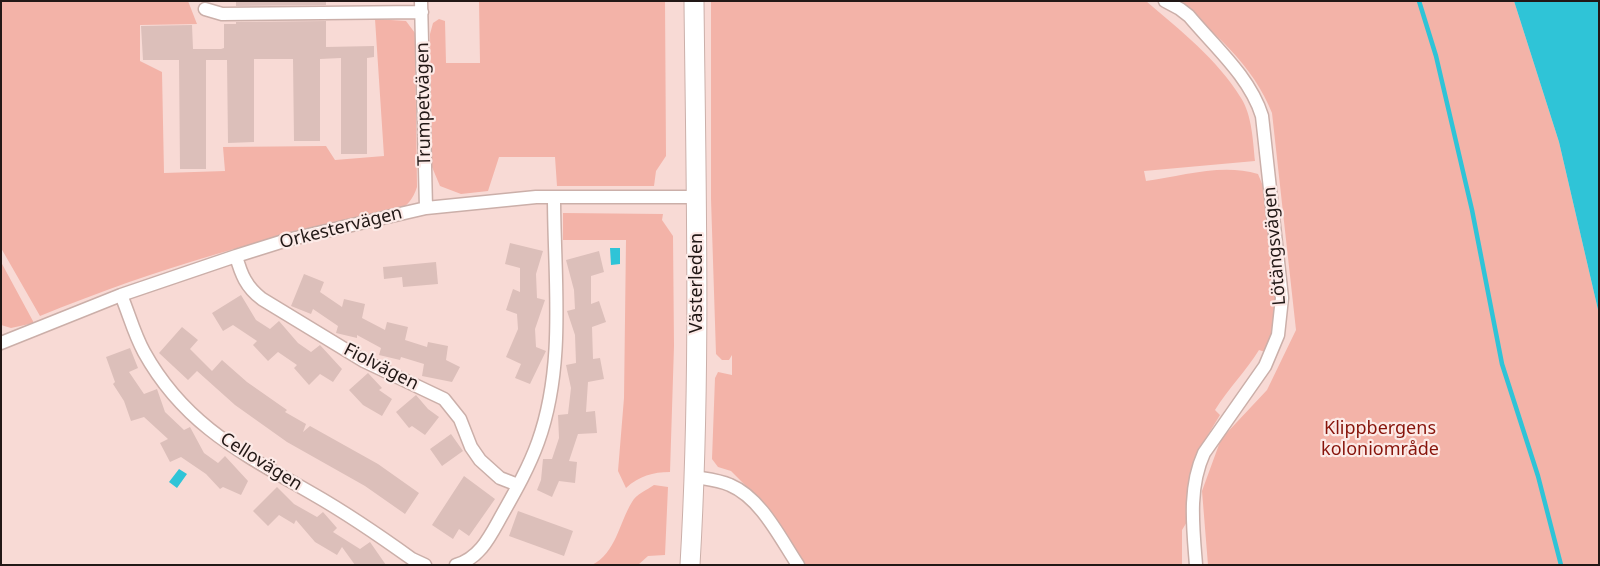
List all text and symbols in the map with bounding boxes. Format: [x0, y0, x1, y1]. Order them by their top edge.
street label: Trumpetvägen [412, 42, 436, 166]
street label: Lötängsvägen [1259, 186, 1291, 306]
street label: Orkestervägen [277, 202, 405, 254]
street label: Västerleden [686, 233, 708, 333]
street label: Fiolvägen [340, 339, 422, 395]
park label: Klippbergens koloniområde [1321, 418, 1439, 460]
street label: Cellovägen [216, 428, 306, 496]

